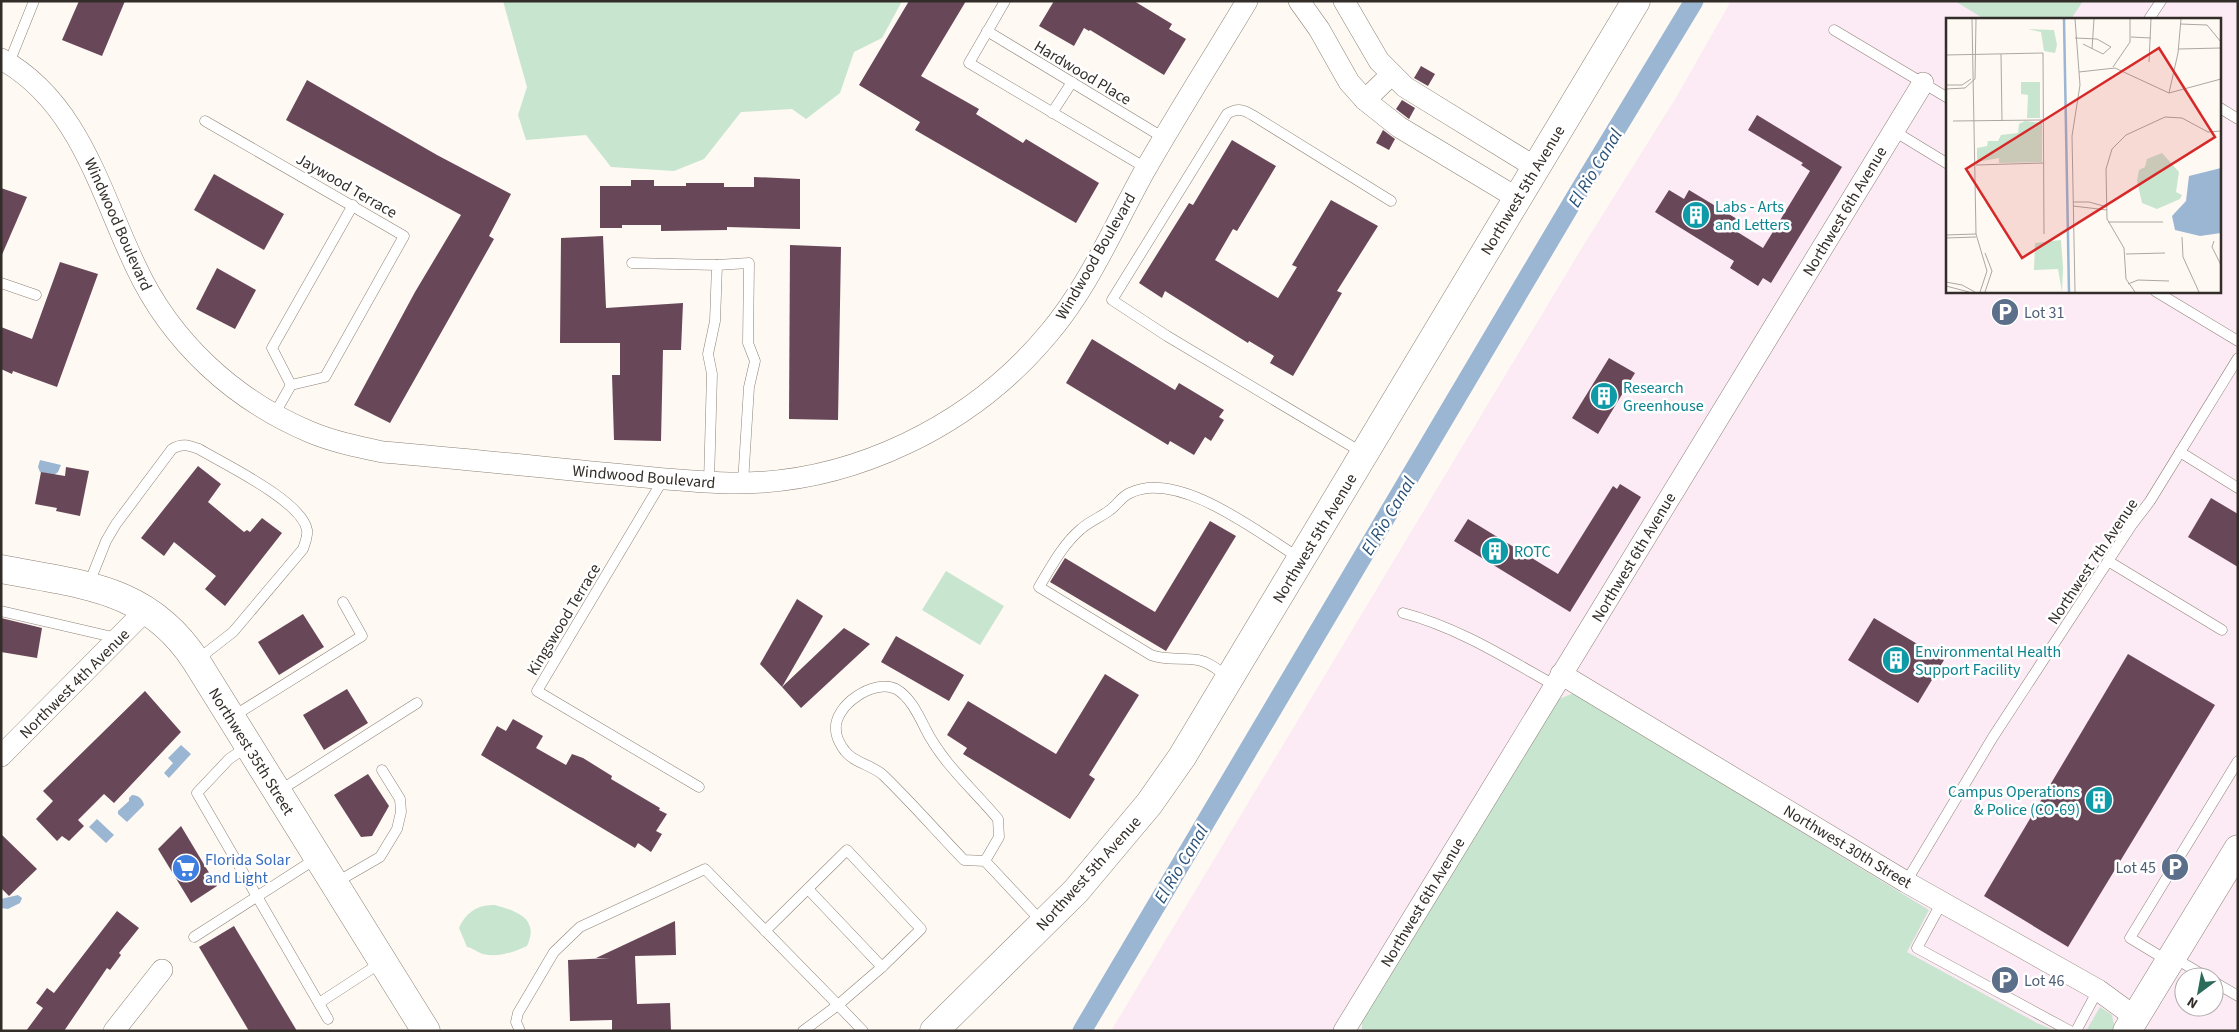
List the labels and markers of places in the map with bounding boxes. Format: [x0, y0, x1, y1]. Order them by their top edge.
place label: Labs - Arts and Letters [1715, 196, 1790, 236]
building icon: Labs - Arts and Letters [1681, 200, 1711, 230]
parking icon: Lot 31 [1990, 297, 2020, 327]
place label: Lot 31 [2024, 302, 2065, 324]
place label: Research Greenhouse [1623, 377, 1704, 417]
building icon: Research Greenhouse [1589, 381, 1619, 411]
building icon: ROTC [1480, 536, 1510, 566]
place label: ROTC [1514, 541, 1551, 563]
place label: Environmental Health Support Facility [1915, 641, 2061, 681]
building icon: Environmental Health Support Facility [1881, 645, 1911, 675]
place label: Campus Operations & Police (CO-69) [1948, 781, 2080, 821]
building icon: Campus Operations & Police (CO-69) [2084, 785, 2114, 815]
place label: Florida Solar and Light [205, 849, 291, 889]
parking icon: Lot 45 [2160, 852, 2190, 882]
supermarket icon: Florida Solar and Light [171, 853, 201, 883]
place label: Lot 45 [2116, 857, 2156, 879]
parking icon: Lot 46 [1990, 965, 2020, 995]
place label: Lot 46 [2024, 970, 2065, 992]

